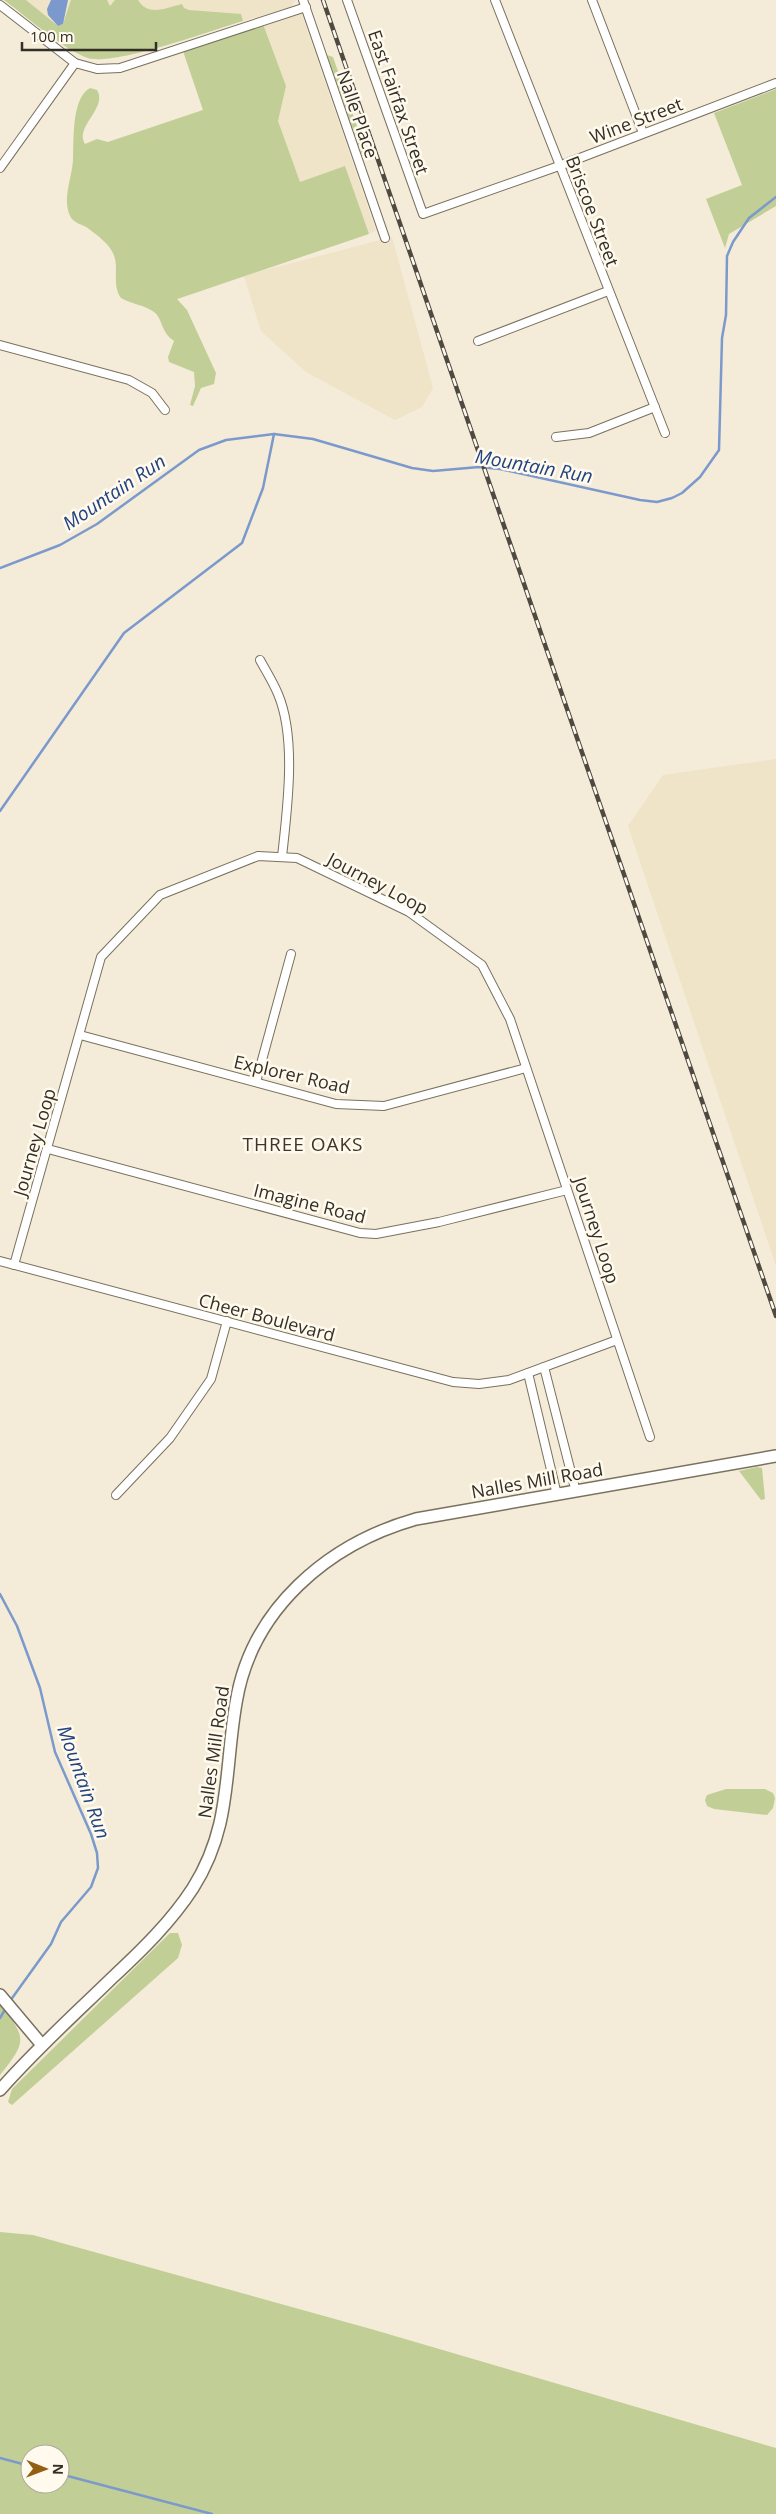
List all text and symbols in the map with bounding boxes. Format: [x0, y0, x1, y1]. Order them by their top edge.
scale bar [22, 20, 156, 52]
text: 100 m [30, 26, 74, 46]
street label: East Fairfax Street [363, 27, 435, 177]
street label: Nalle Place [332, 67, 384, 161]
street label: Wine Street [586, 91, 686, 149]
street label: Briscoe Street [561, 152, 625, 270]
water label: Mountain Run [473, 443, 595, 489]
water label: Mountain Run [57, 448, 171, 536]
street label: Journey Loop [322, 845, 433, 920]
street label: Explorer Road [232, 1049, 352, 1099]
street label: Journey Loop [7, 1085, 61, 1201]
district label: THREE OAKS [242, 1131, 364, 1157]
street label: Journey Loop [568, 1172, 626, 1286]
street label: Imagine Road [251, 1177, 369, 1229]
street label: Cheer Boulevard [196, 1287, 338, 1347]
street label: Nalles Mill Road [469, 1457, 605, 1503]
street label: Nalles Mill Road [192, 1684, 234, 1820]
water label: Mountain Run [51, 1722, 117, 1842]
north arrow [20, 2444, 70, 2494]
text: N [49, 2463, 68, 2475]

